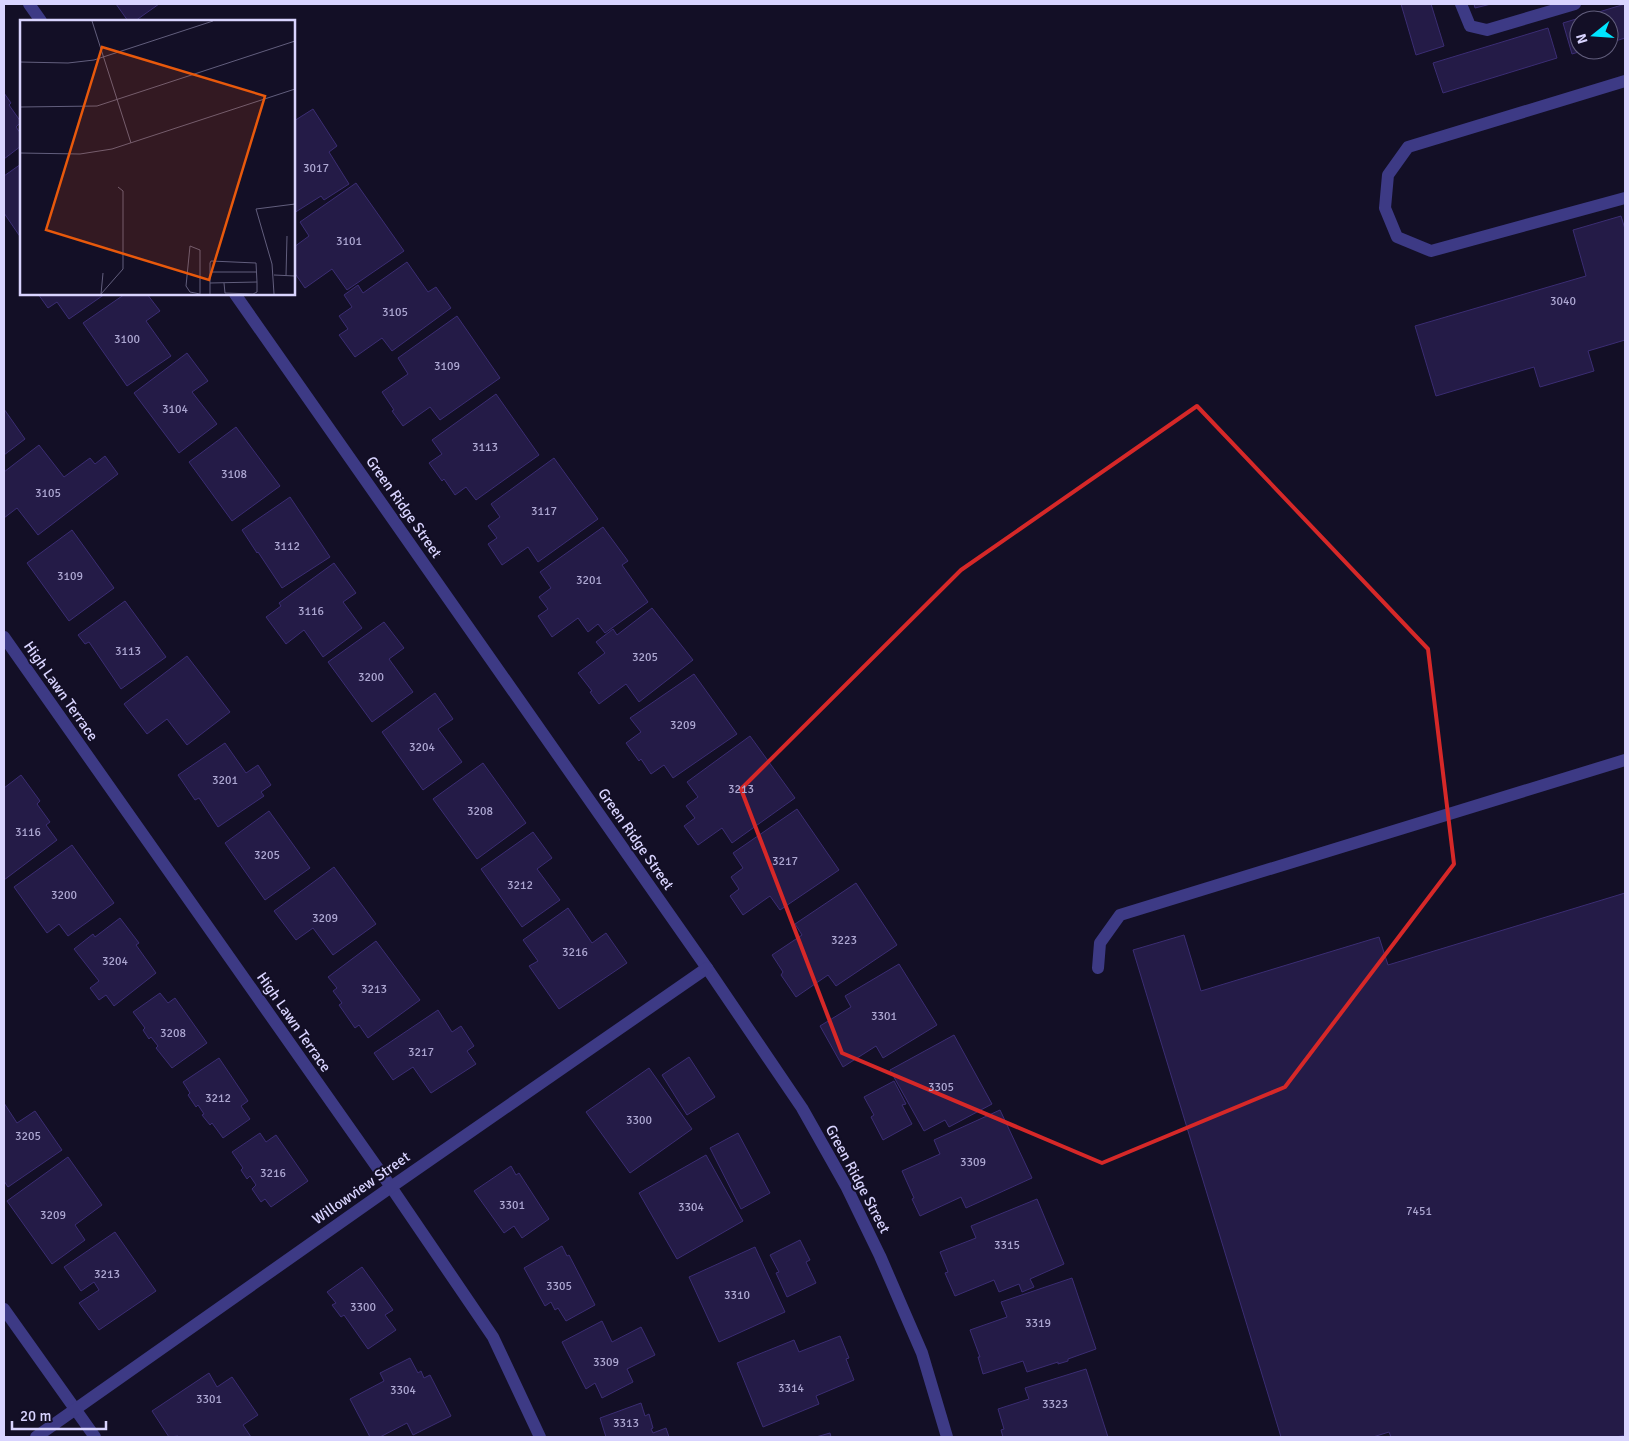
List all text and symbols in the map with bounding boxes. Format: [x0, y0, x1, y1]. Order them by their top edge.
north arrow [1569, 10, 1619, 60]
inset map [20, 20, 295, 295]
text: N [1572, 32, 1592, 46]
house number: 3017 [303, 161, 329, 176]
house number: 3101 [336, 234, 362, 249]
house number: 3040 [1550, 294, 1576, 309]
house number: 3105 [382, 305, 408, 320]
house number: 3100 [114, 332, 140, 347]
house number: 3109 [434, 359, 460, 374]
house number: 3104 [162, 402, 188, 417]
house number: 3113 [472, 440, 498, 455]
street label: Green Ridge Street [362, 453, 446, 561]
house number: 3108 [221, 467, 247, 482]
house number: 3105 [35, 486, 61, 501]
house number: 3117 [531, 504, 557, 519]
house number: 3112 [274, 539, 300, 554]
house number: 3109 [57, 569, 83, 584]
house number: 3201 [576, 573, 602, 588]
house number: 3116 [298, 604, 324, 619]
street label: High Lawn Terrace [20, 638, 102, 744]
house number: 3113 [115, 644, 141, 659]
house number: 3205 [632, 650, 658, 665]
house number: 3200 [358, 670, 384, 685]
house number: 3209 [670, 718, 696, 733]
house number: 3204 [409, 740, 435, 755]
house number: 3201 [212, 773, 238, 788]
house number: 3213 [728, 782, 754, 797]
street label: Green Ridge Street [594, 785, 678, 893]
house number: 3208 [467, 804, 493, 819]
house number: 3116 [15, 825, 41, 840]
house number: 3205 [254, 848, 280, 863]
house number: 3217 [772, 854, 798, 869]
house number: 3212 [507, 878, 533, 893]
house number: 3200 [51, 888, 77, 903]
house number: 3209 [312, 911, 338, 926]
house number: 3223 [831, 933, 857, 948]
house number: 3216 [562, 945, 588, 960]
house number: 3204 [102, 954, 128, 969]
street label: High Lawn Terrace [253, 969, 335, 1075]
house number: 3213 [361, 982, 387, 997]
house number: 3301 [871, 1009, 897, 1024]
house number: 3208 [160, 1026, 186, 1041]
house number: 3217 [408, 1045, 434, 1060]
house number: 3305 [928, 1080, 954, 1095]
house number: 3212 [205, 1091, 231, 1106]
house number: 3300 [626, 1113, 652, 1128]
street label: Green Ridge Street [822, 1122, 894, 1236]
house number: 3205 [15, 1129, 41, 1144]
street label: Willowview Street [309, 1148, 413, 1228]
house number: 3309 [960, 1155, 986, 1170]
house number: 3216 [260, 1166, 286, 1181]
house number: 3301 [499, 1198, 525, 1213]
house number: 3304 [678, 1200, 704, 1215]
house number: 7451 [1406, 1204, 1432, 1219]
house number: 3209 [40, 1208, 66, 1223]
house number: 3315 [994, 1238, 1020, 1253]
house number: 3213 [94, 1267, 120, 1282]
house number: 3305 [546, 1279, 572, 1294]
house number: 3310 [724, 1288, 750, 1303]
house number: 3300 [350, 1300, 376, 1315]
house number: 3319 [1025, 1316, 1051, 1331]
house number: 3309 [593, 1355, 619, 1370]
house number: 3314 [778, 1381, 804, 1396]
house number: 3304 [390, 1383, 416, 1398]
house number: 3301 [196, 1392, 222, 1407]
house number: 3323 [1042, 1397, 1068, 1412]
scale bar [12, 1398, 106, 1430]
text: 20 m [20, 1407, 51, 1425]
house number: 3313 [613, 1416, 639, 1431]

